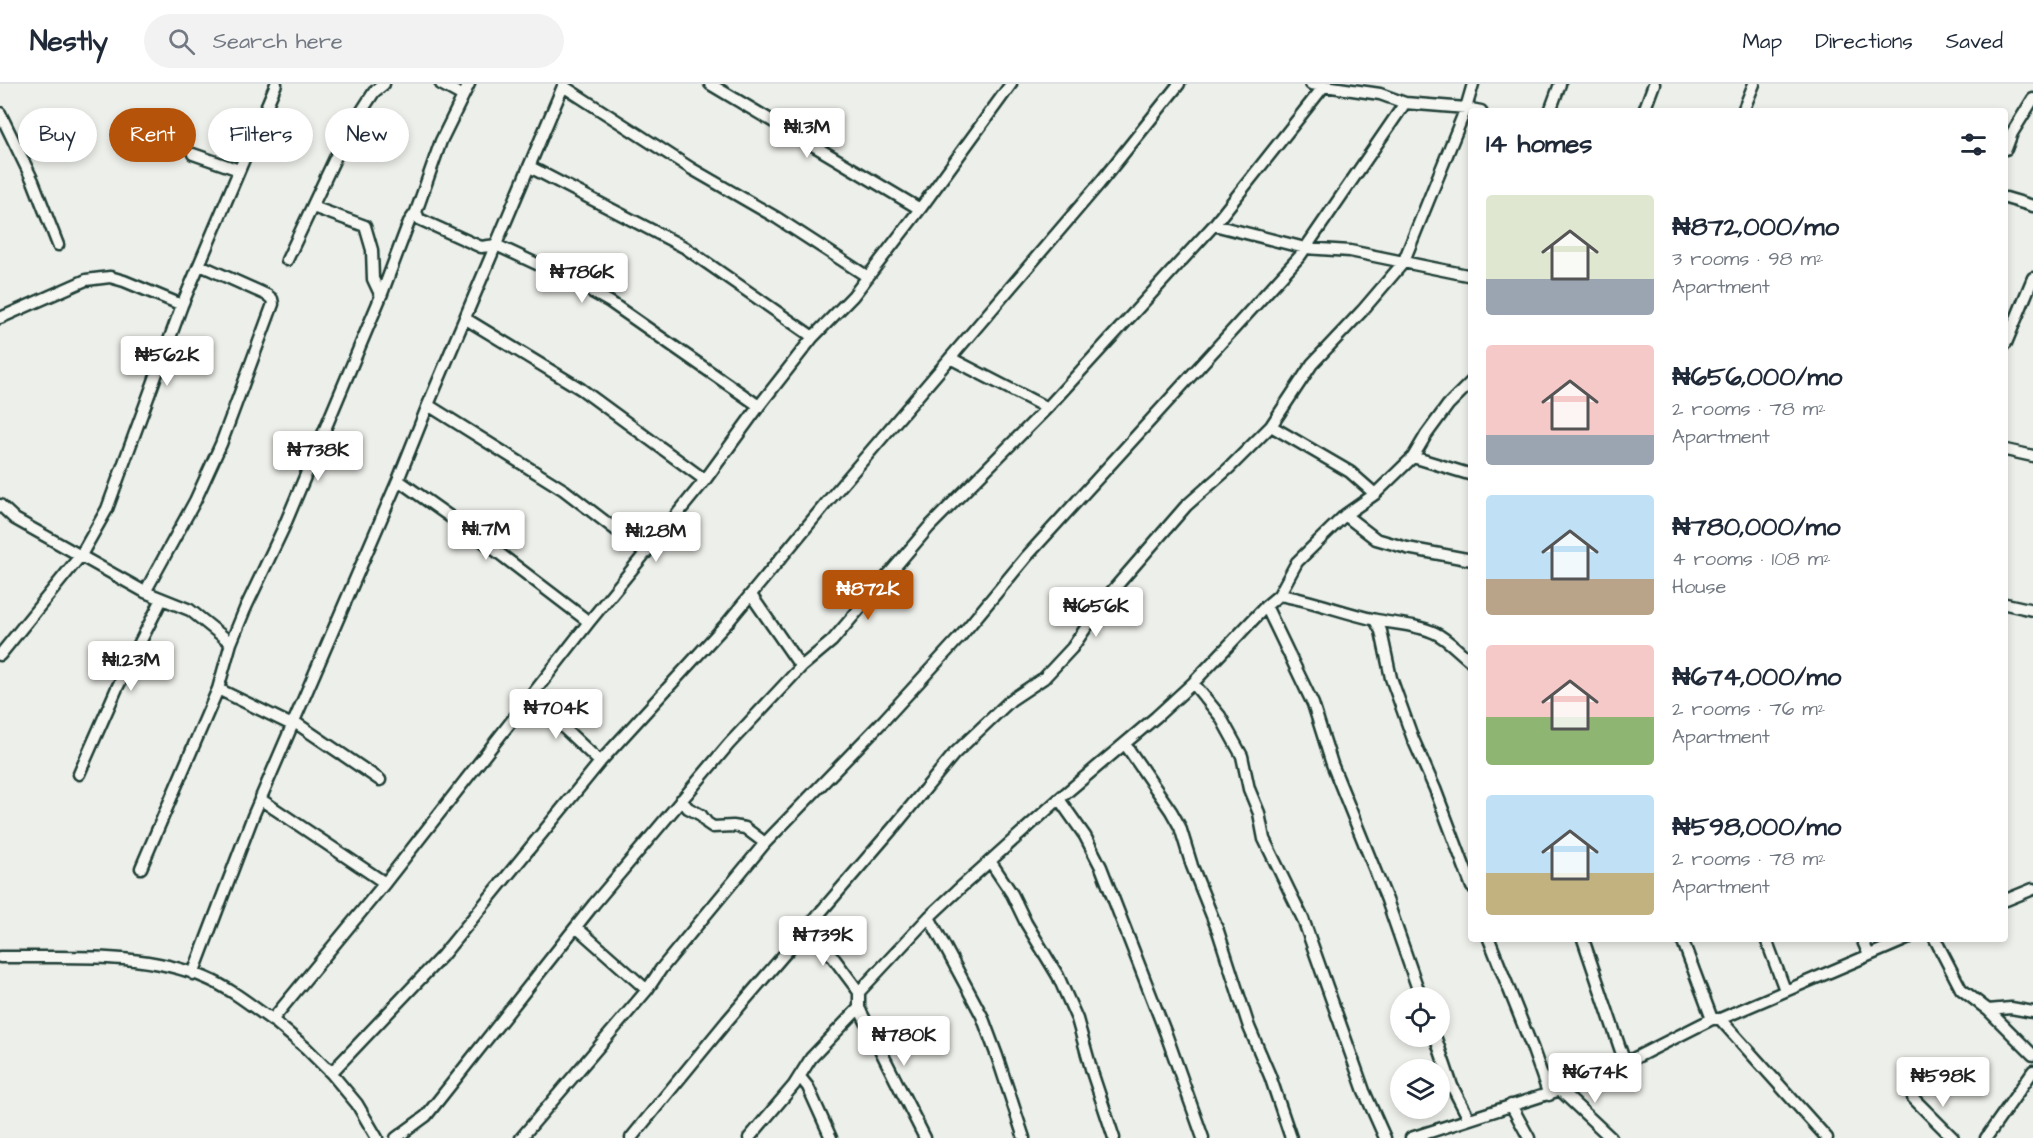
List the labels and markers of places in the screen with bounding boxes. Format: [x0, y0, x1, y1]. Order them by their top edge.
pin: ₦1.3M [765, 108, 849, 159]
pin: ₦786K [540, 253, 624, 304]
pin: ₦562K [125, 336, 209, 387]
pin: ₦738K [276, 431, 360, 482]
pin: ₦1.7M [444, 510, 528, 561]
pin: ₦1.28M [607, 512, 705, 563]
pin: ₦872K [826, 570, 910, 621]
pin: ₦656K [1054, 587, 1138, 638]
pin: ₦1.23M [82, 641, 180, 692]
pin: ₦704K [514, 689, 598, 740]
pin: ₦739K [781, 916, 865, 967]
pin: ₦780K [862, 1016, 946, 1067]
pin: ₦674K [1553, 1053, 1637, 1104]
pin: ₦598K [1901, 1057, 1985, 1108]

